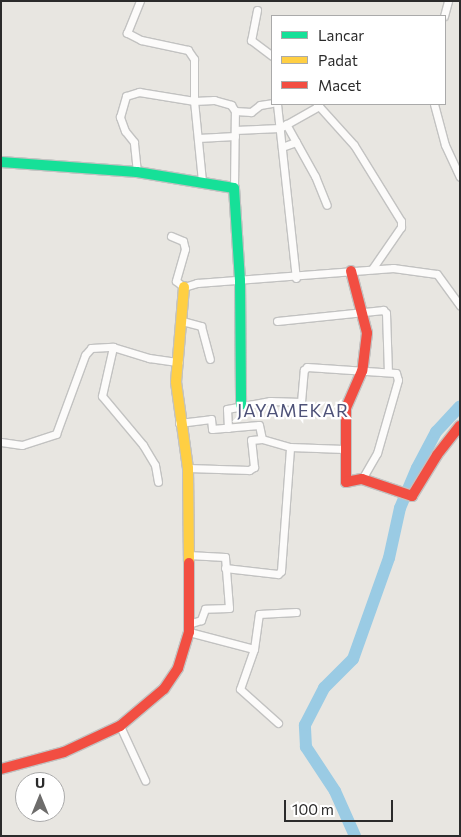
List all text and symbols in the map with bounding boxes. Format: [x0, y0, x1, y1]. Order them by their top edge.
legend [271, 15, 446, 105]
text: Lancar [318, 26, 364, 44]
text: Padat [318, 51, 358, 69]
text: Macet [318, 76, 361, 94]
district label: JAYAMEKAR [236, 399, 350, 421]
north arrow [15, 772, 65, 822]
text: U [35, 774, 45, 791]
scale bar [286, 790, 395, 822]
text: 100 m [292, 800, 334, 818]

